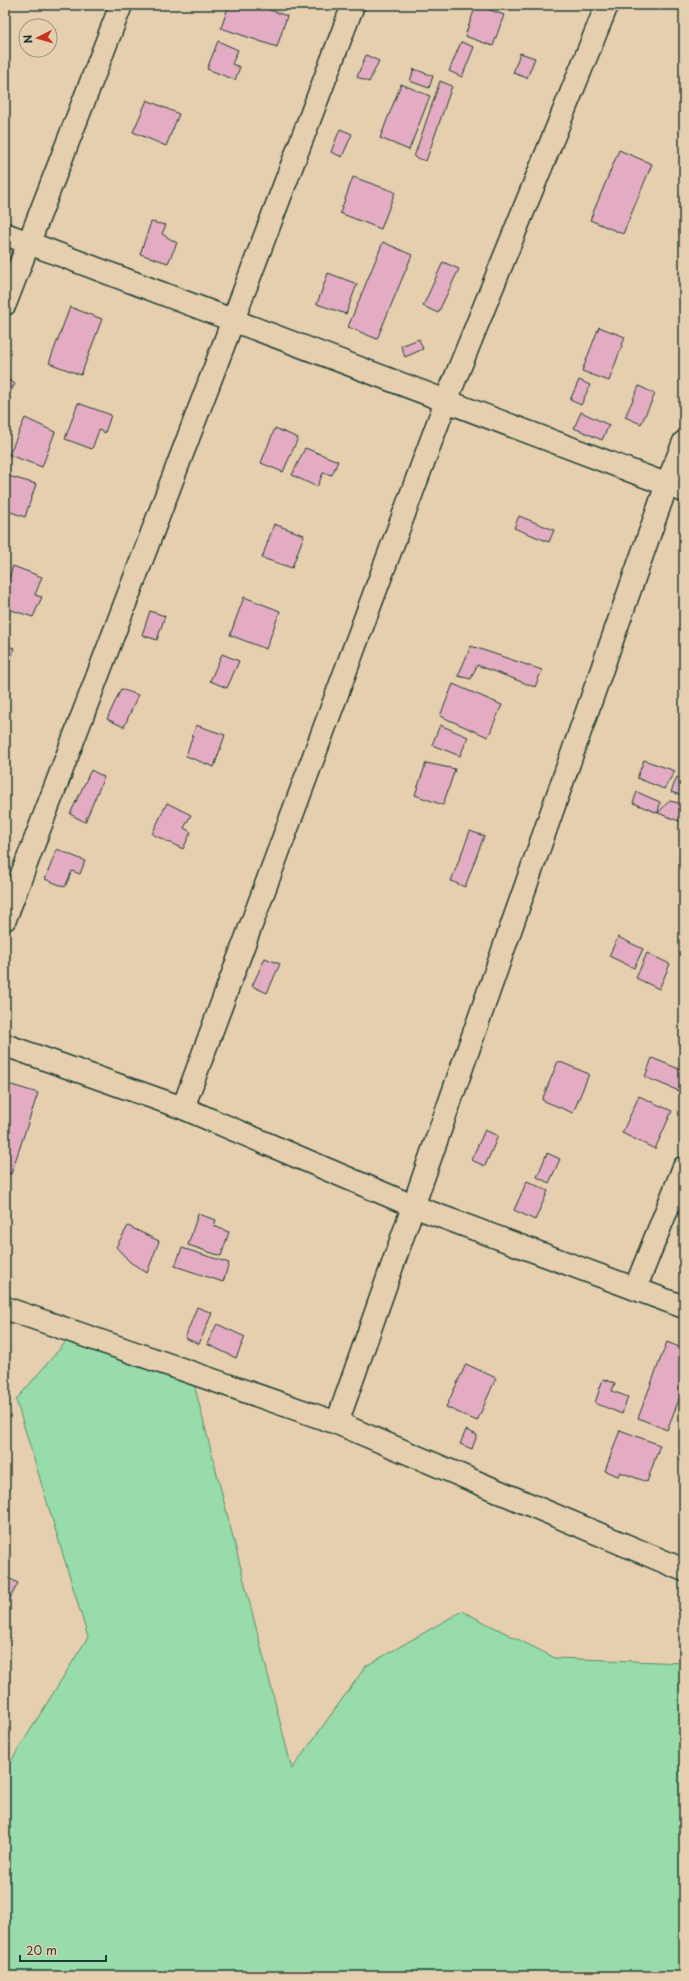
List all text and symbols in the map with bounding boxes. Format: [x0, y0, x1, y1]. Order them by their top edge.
north arrow [18, 18, 58, 58]
text: N [19, 34, 36, 44]
scale bar [20, 1937, 106, 1963]
text: 20 m [26, 1941, 57, 1959]

